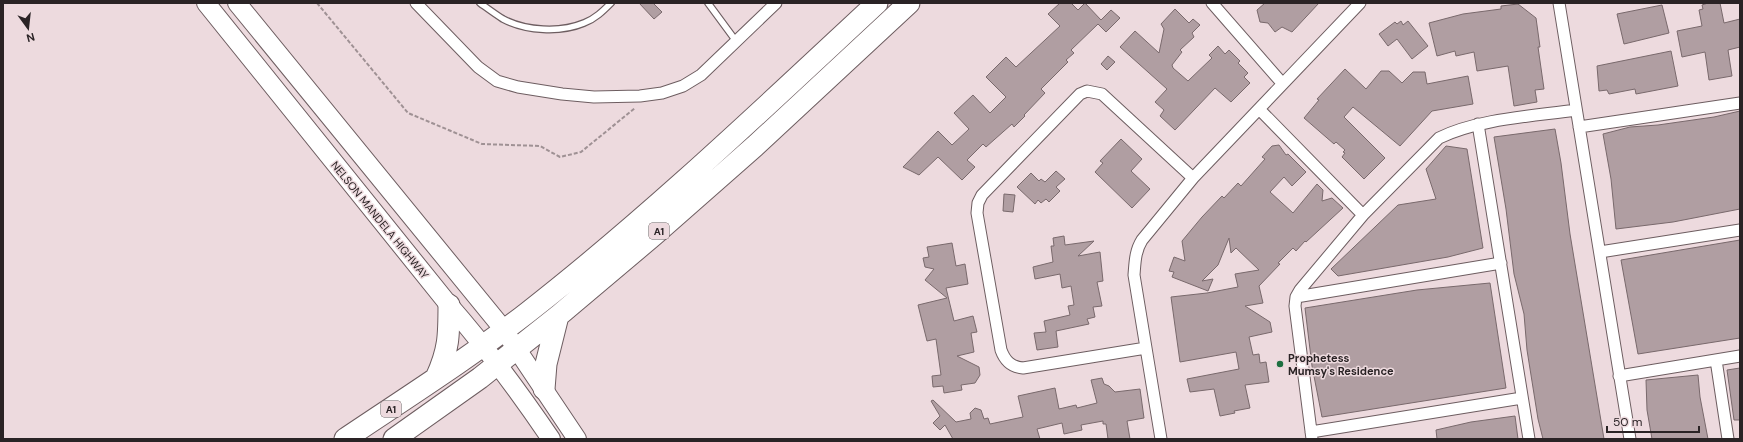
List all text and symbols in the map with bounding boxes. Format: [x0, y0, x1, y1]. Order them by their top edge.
north arrow [8, 8, 48, 48]
text: N [25, 30, 36, 45]
street label: NELSON MANDELA HIGHWAY [328, 158, 432, 282]
road number: A1 [649, 223, 669, 239]
place label: Prophetess Mumsy's Residence [1288, 351, 1394, 378]
marker: Prophetess Mumsy's Residence [1275, 359, 1285, 369]
road number: A1 [381, 401, 401, 417]
scale bar [1607, 408, 1699, 434]
text: 50 m [1613, 414, 1642, 430]

